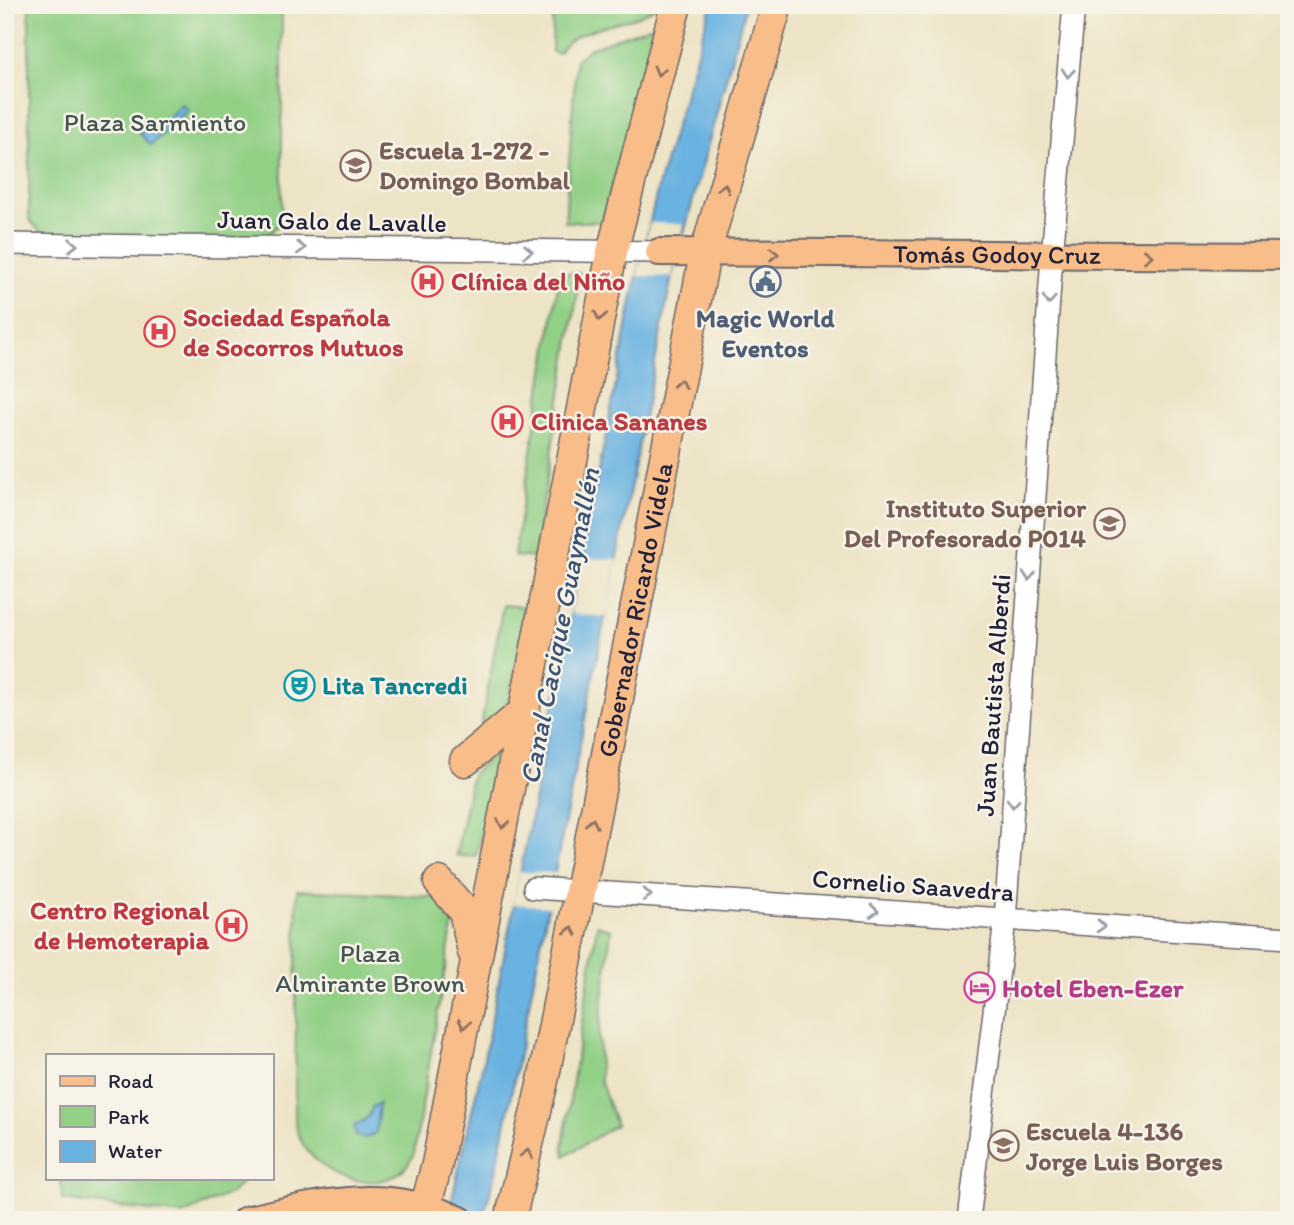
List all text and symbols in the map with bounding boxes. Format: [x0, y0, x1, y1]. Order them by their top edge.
one-way arrow [653, 65, 667, 77]
one-way arrow [1061, 68, 1076, 79]
park label: Plaza Sarmiento [64, 106, 246, 138]
place label: Escuela 1-272 - Domingo Bombal [379, 134, 571, 196]
school or university icon: Escuela 1-272 - Domingo Bombal [339, 148, 373, 182]
one-way arrow [716, 182, 731, 194]
street label: Juan Galo de Lavalle [217, 203, 447, 239]
street label: Tomás Godoy Cruz [893, 237, 1101, 271]
one-way arrow [68, 238, 79, 253]
one-way arrow [296, 240, 307, 256]
one-way arrow [524, 243, 534, 259]
one-way arrow [769, 246, 779, 262]
one-way arrow [1143, 248, 1154, 264]
hospital icon: Clínica del Niño [411, 264, 445, 298]
place label: Clínica del Niño [451, 265, 625, 297]
public building icon: Magic World Eventos [748, 265, 782, 299]
one-way arrow [1042, 295, 1057, 306]
place label: Sociedad Española de Socorros Mutuos [183, 301, 403, 363]
place label: Magic World Eventos [696, 302, 835, 364]
one-way arrow [593, 310, 608, 322]
hospital icon: Sociedad Española de Socorros Mutuos [143, 315, 177, 349]
one-way arrow [671, 378, 686, 390]
hospital icon: Clinica Sananes [491, 404, 525, 438]
place label: Clinica Sananes [531, 405, 708, 437]
street label: Gobernador Ricardo Videla [591, 459, 680, 760]
water label: Canal Cacique Guaymallén [512, 465, 606, 787]
place label: Instituto Superior Del Profesorado P014 [844, 492, 1087, 554]
school or university icon: Instituto Superior Del Profesorado P014 [1092, 506, 1126, 540]
one-way arrow [1022, 570, 1037, 581]
street label: Juan Bautista Alberdi [969, 573, 1017, 817]
theatre icon: Lita Tancredi [282, 668, 316, 702]
place label: Lita Tancredi [322, 669, 468, 701]
one-way arrow [1006, 797, 1021, 808]
one-way arrow [584, 817, 599, 829]
one-way arrow [496, 818, 511, 830]
street label: Cornelio Saavedra [811, 862, 1015, 908]
one-way arrow [642, 887, 653, 902]
place label: Centro Regional de Hemoterapia [30, 894, 210, 956]
one-way arrow [869, 903, 880, 918]
hospital icon: Centro Regional de Hemoterapia [215, 908, 249, 942]
one-way arrow [1096, 918, 1107, 933]
one-way arrow [563, 925, 578, 937]
park label: Plaza Almirante Brown [275, 937, 465, 999]
hotel icon: Hotel Eben-Ezer [962, 971, 996, 1005]
place label: Hotel Eben-Ezer [1002, 972, 1184, 1004]
one-way arrow [457, 1018, 472, 1030]
legend [46, 1054, 273, 1180]
text: Road [108, 1068, 154, 1093]
text: Park [108, 1104, 150, 1129]
place label: Escuela 4-136 Jorge Luis Borges [1025, 1115, 1223, 1177]
school or university icon: Escuela 4-136 Jorge Luis Borges [986, 1129, 1020, 1163]
text: Water [108, 1138, 162, 1163]
one-way arrow [519, 1148, 533, 1160]

